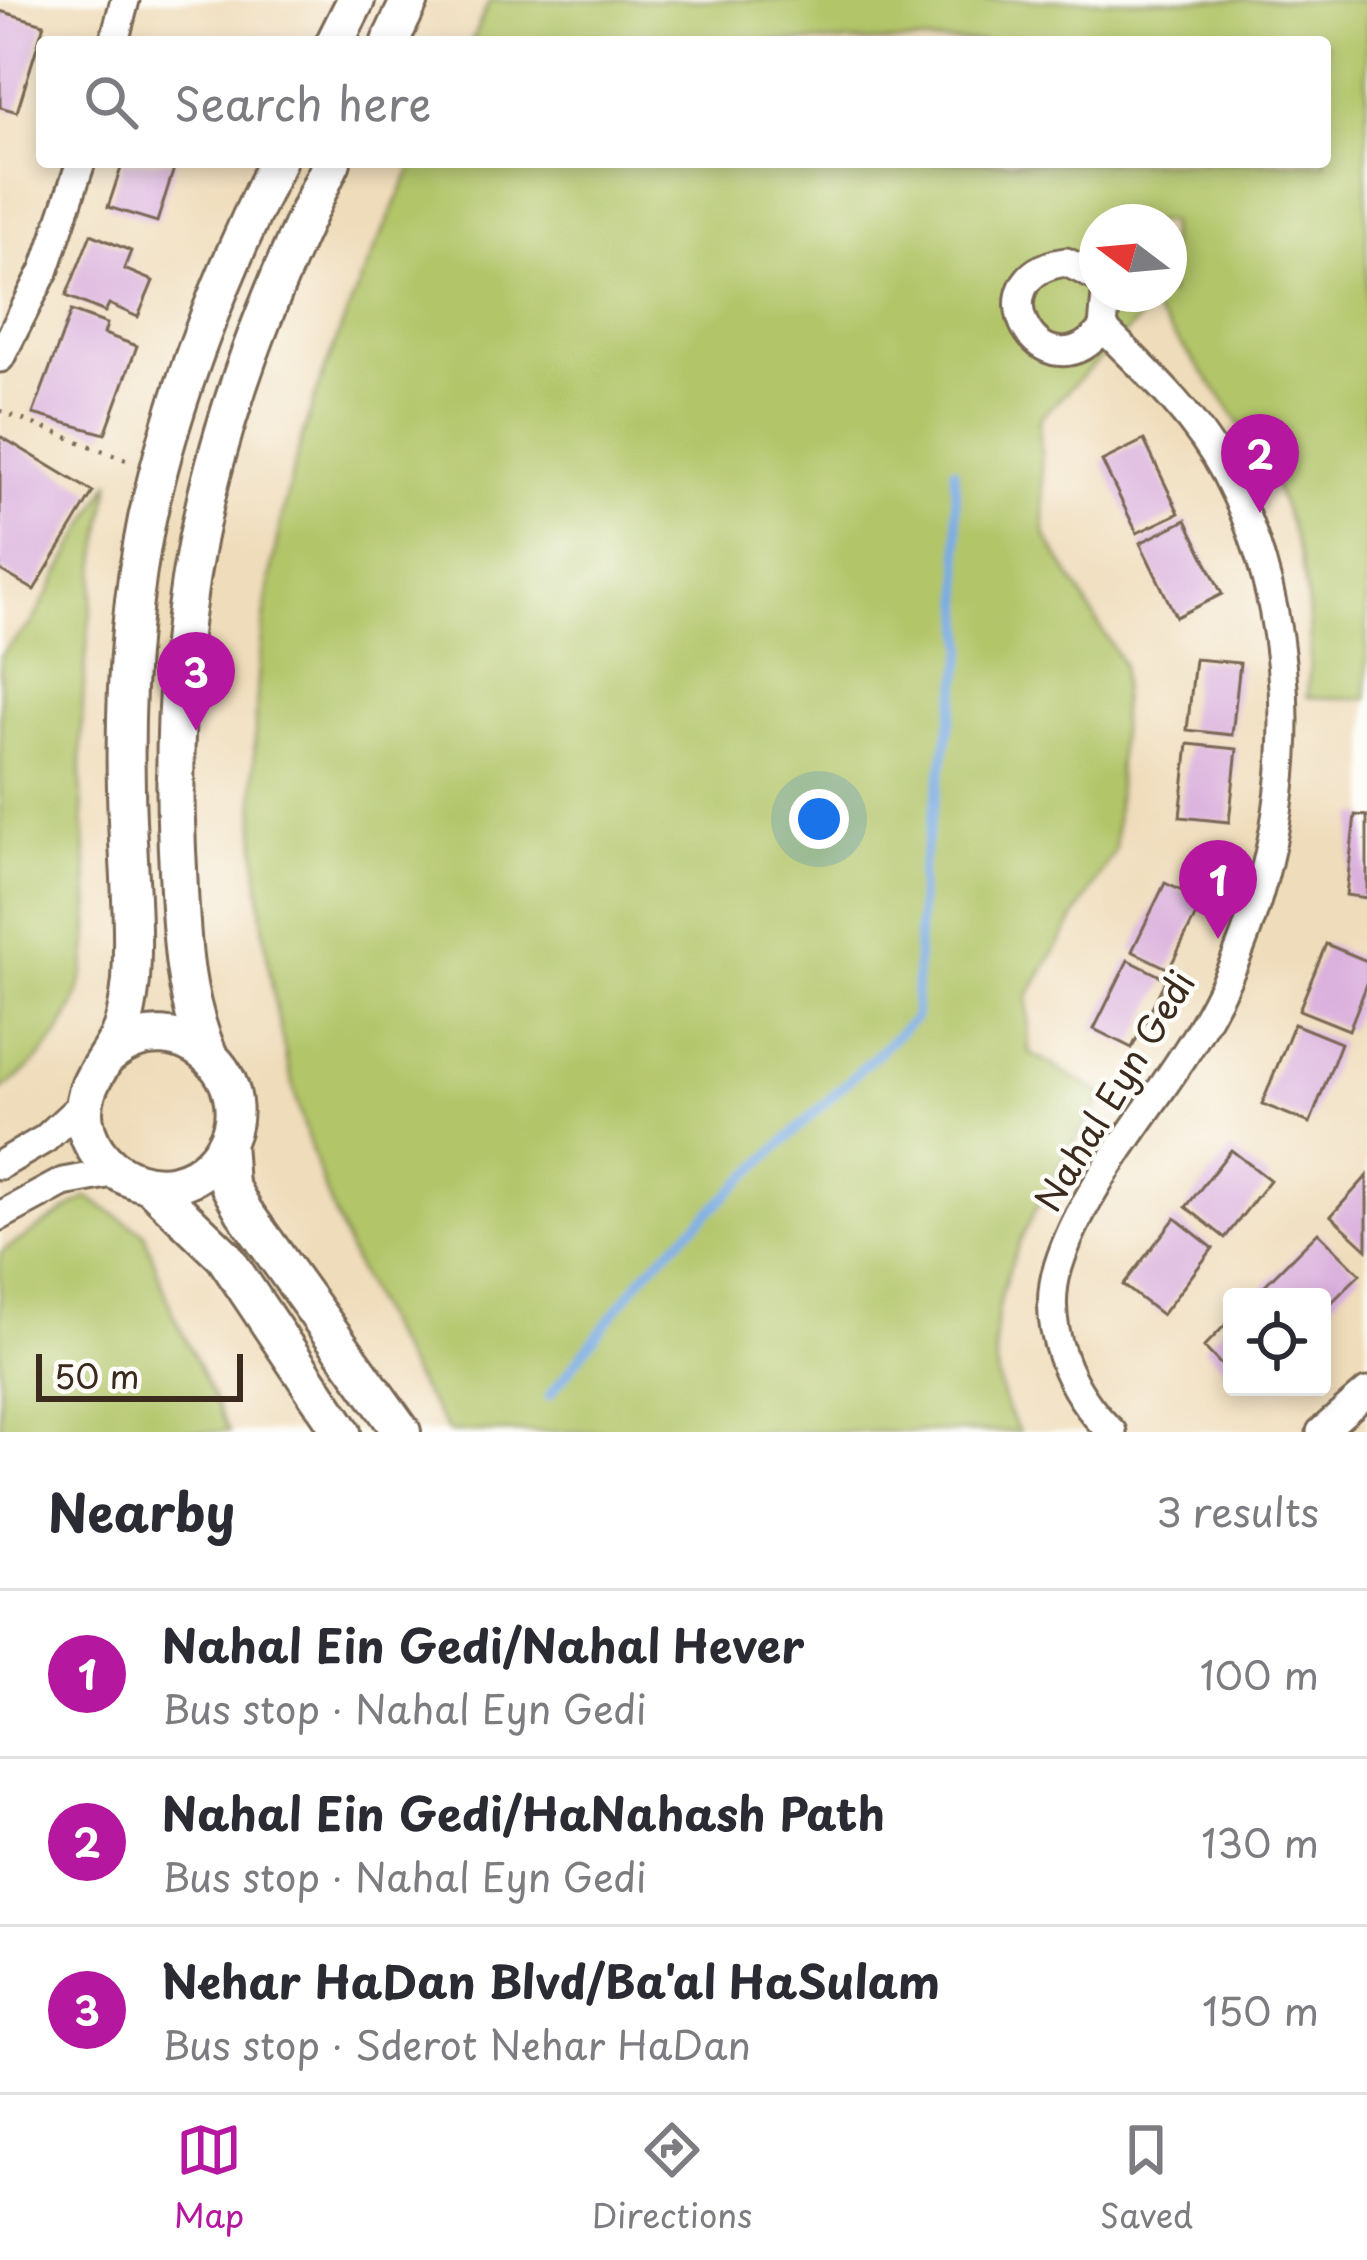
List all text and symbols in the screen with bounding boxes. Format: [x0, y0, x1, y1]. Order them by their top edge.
search box [36, 36, 1331, 168]
text: Search here [174, 68, 431, 136]
icon: search [78, 69, 144, 135]
north arrow [1079, 204, 1187, 312]
pin: 2 [1221, 414, 1299, 513]
pin: 3 [157, 632, 235, 731]
your location [789, 789, 849, 849]
pin: 1 [1179, 840, 1257, 939]
street label: Nahal Eyn Gedi [1020, 959, 1207, 1221]
map controls [1223, 1288, 1331, 1396]
button: locate [1223, 1288, 1331, 1396]
scale bar [36, 1348, 243, 1401]
text: 50 m [54, 1350, 140, 1400]
text: Nearby [48, 1472, 235, 1549]
text: 3 results [1156, 1481, 1319, 1540]
text: Nahal Ein Gedi/Nahal Hever [162, 1610, 804, 1678]
text: 1 [78, 1644, 96, 1703]
text: 100 m [1200, 1644, 1319, 1703]
text: Bus stop · Nahal Eyn Gedi [162, 1678, 647, 1737]
text: Nahal Ein Gedi/HaNahash Path [162, 1778, 885, 1846]
text: 2 [73, 1812, 101, 1871]
text: 130 m [1201, 1812, 1319, 1871]
text: Bus stop · Nahal Eyn Gedi [162, 1846, 647, 1905]
text: Nehar HaDan Blvd/Ba'al HaSulam [162, 1946, 940, 2014]
text: 3 [74, 1980, 100, 2039]
text: 150 m [1202, 1980, 1319, 2039]
text: Bus stop · Sderot Nehar HaDan [162, 2014, 751, 2073]
tab: Map [174, 2117, 244, 2239]
tab: Directions [592, 2117, 752, 2239]
tab: Saved [1100, 2117, 1193, 2239]

